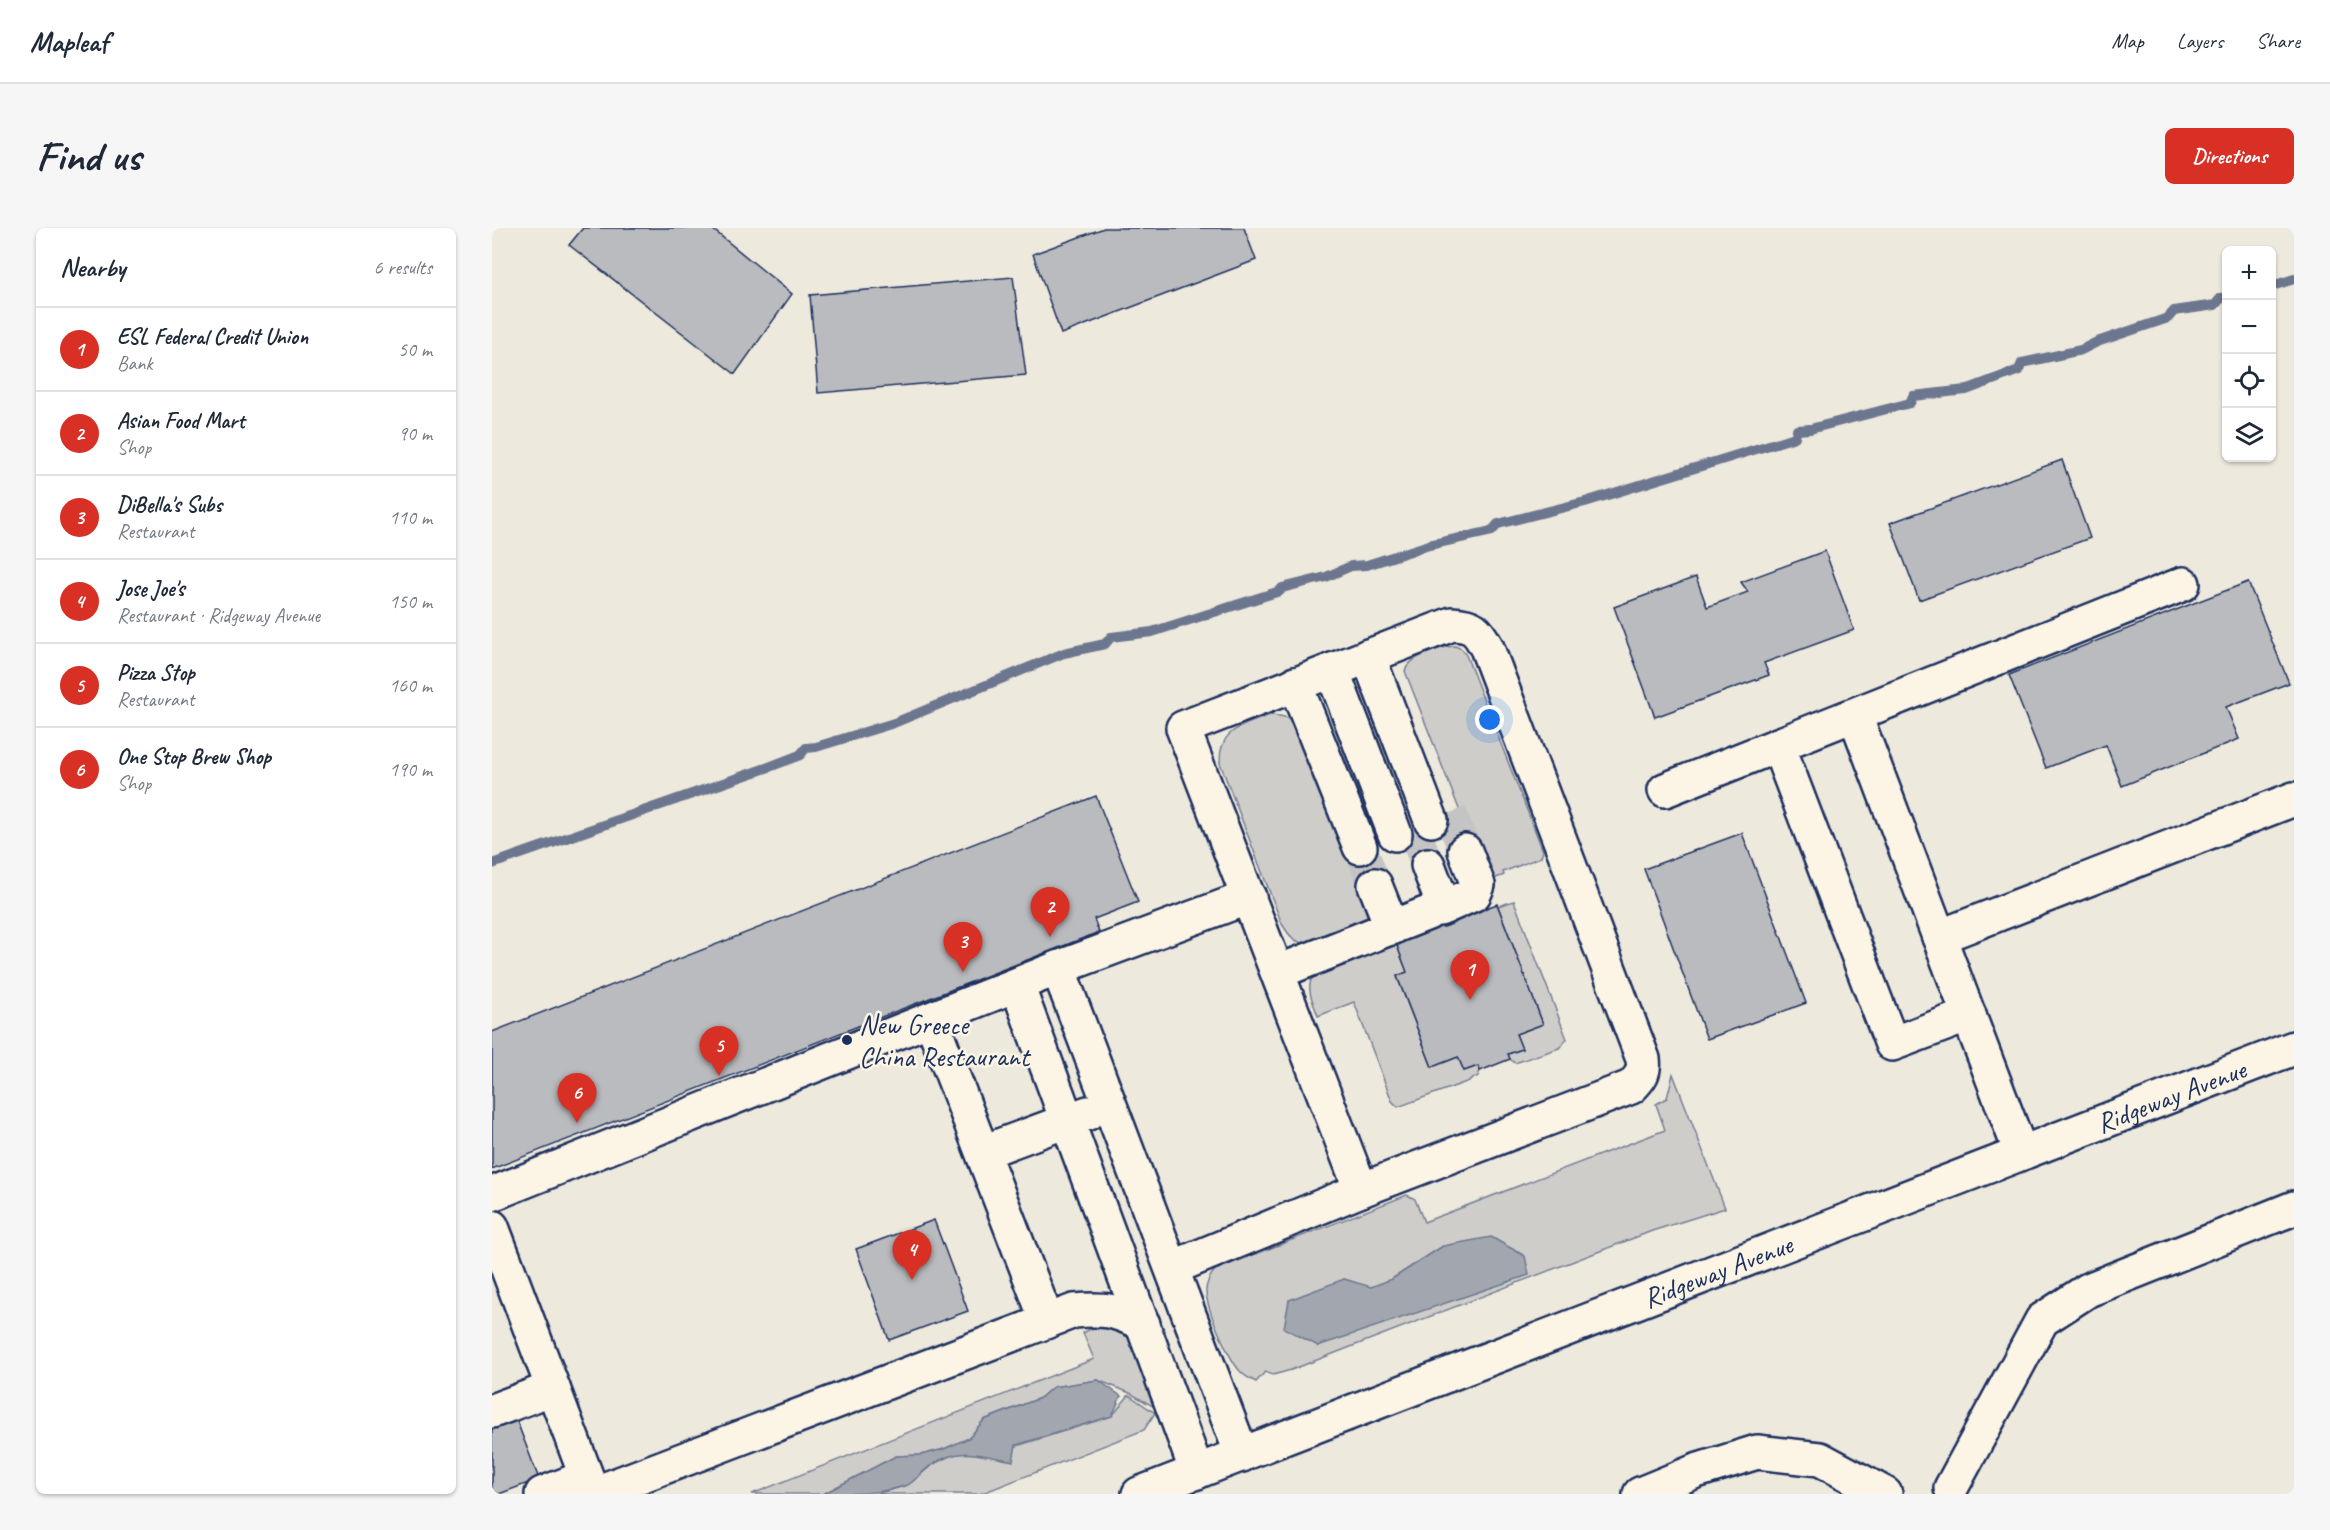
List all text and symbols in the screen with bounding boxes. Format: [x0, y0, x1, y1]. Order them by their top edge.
text: Mapleaf [30, 24, 108, 59]
text: Map [2111, 28, 2144, 54]
text: Layers [2177, 28, 2223, 54]
text: Share [2256, 28, 2300, 54]
button: Directions [2165, 128, 2294, 184]
text: Find us [36, 130, 141, 183]
map controls [2222, 246, 2276, 462]
button: + [2222, 246, 2276, 300]
text: Nearby [60, 251, 125, 284]
text: 6 results [373, 255, 432, 280]
button: − [2222, 300, 2276, 354]
text: ESL Federal Credit Union [117, 323, 308, 351]
text: 1 [75, 337, 84, 362]
text: 50 m [398, 337, 432, 362]
text: Bank [117, 351, 152, 376]
button: locate [2222, 354, 2276, 408]
text: Asian Food Mart [117, 407, 244, 435]
button: layers [2222, 408, 2276, 462]
text: 2 [75, 421, 84, 446]
text: 90 m [398, 421, 432, 446]
text: Shop [117, 435, 151, 460]
text: DiBella's Subs [117, 491, 222, 519]
text: 3 [75, 505, 84, 530]
text: 110 m [389, 505, 432, 530]
text: Restaurant [117, 519, 194, 544]
text: Jose Joe's [117, 575, 185, 603]
text: 4 [75, 589, 84, 614]
text: 150 m [389, 589, 432, 614]
text: Restaurant · Ridgeway Avenue [117, 603, 320, 628]
text: Pizza Stop [117, 659, 194, 687]
text: 5 [75, 673, 84, 698]
text: 160 m [389, 673, 432, 698]
text: Restaurant [117, 687, 194, 712]
your location [1475, 705, 1504, 734]
text: One Stop Brew Shop [117, 743, 271, 771]
text: 6 [75, 757, 84, 782]
text: 190 m [389, 757, 432, 782]
text: Shop [117, 771, 151, 796]
pin: 2 [1030, 888, 1070, 937]
pin: 3 [944, 922, 982, 972]
pin: 1 [1450, 950, 1490, 1000]
place label: New Greece China Restaurant [859, 1007, 1032, 1074]
pin: 5 [700, 1026, 738, 1076]
marker: New Greece China Restaurant [840, 1033, 854, 1047]
street label: Ridgeway Avenue [2091, 1051, 2252, 1141]
pin: 6 [558, 1074, 596, 1123]
street label: Ridgeway Avenue [1638, 1226, 1799, 1316]
pin: 4 [892, 1230, 932, 1280]

